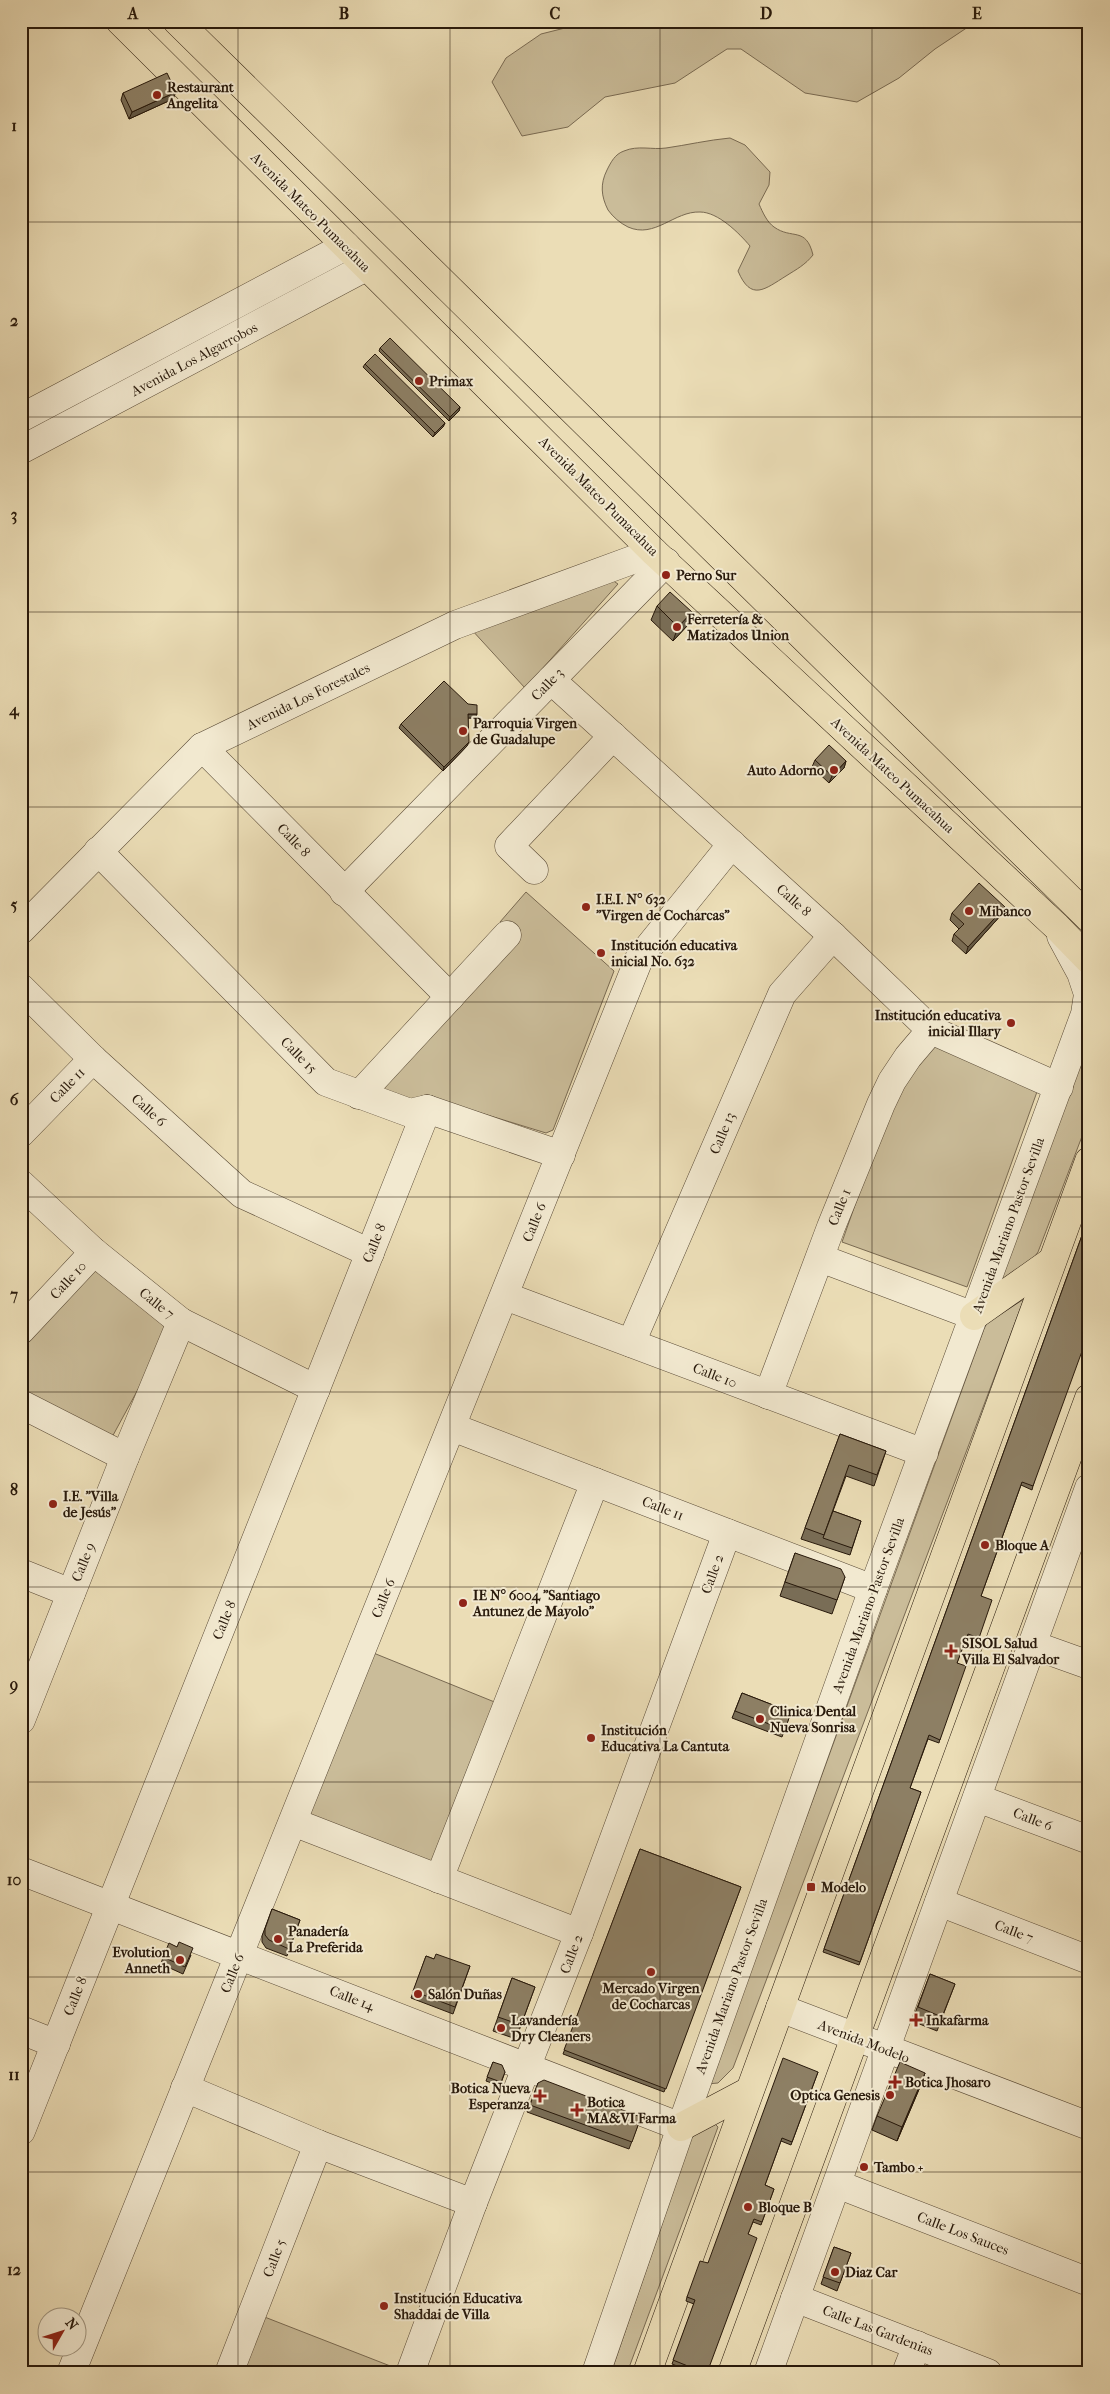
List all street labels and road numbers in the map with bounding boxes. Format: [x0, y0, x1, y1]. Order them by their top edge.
street label: Avenida Mateo Pumacahua [247, 148, 374, 276]
street label: Avenida Los Algarrobos [127, 319, 260, 400]
street label: Avenida Mateo Pumacahua [535, 432, 662, 560]
street label: Avenida Los Forestales [243, 659, 373, 734]
street label: Calle 3 [528, 664, 567, 704]
street label: Avenida Mateo Pumacahua [827, 713, 958, 837]
street label: Calle 8 [273, 820, 314, 861]
street label: Calle 8 [773, 880, 814, 920]
street label: Calle 15 [277, 1034, 320, 1077]
street label: Calle 11 [46, 1064, 89, 1107]
street label: Calle 6 [128, 1090, 170, 1131]
street label: Calle 13 [706, 1110, 739, 1157]
street label: Avenida Mariano Pastor Sevilla [968, 1134, 1048, 1316]
street label: Calle 1 [824, 1186, 855, 1228]
street label: Calle 6 [519, 1200, 550, 1244]
street label: Calle 8 [359, 1221, 390, 1265]
street label: Calle 10 [46, 1258, 90, 1303]
street label: Calle 7 [136, 1284, 178, 1323]
street label: Calle 10 [690, 1359, 739, 1392]
street label: Calle 11 [639, 1493, 686, 1524]
street label: Avenida Mariano Pastor Sevilla [828, 1514, 908, 1696]
street label: Calle 9 [68, 1540, 99, 1584]
street label: Calle 2 [698, 1552, 727, 1596]
street label: Calle 6 [368, 1576, 399, 1620]
street label: Calle 8 [209, 1598, 240, 1642]
street label: Calle 6 [1011, 1804, 1055, 1835]
street label: Avenida Mariano Pastor Sevilla [691, 1895, 771, 2077]
street label: Calle 7 [992, 1916, 1036, 1947]
street label: Calle 2 [556, 1932, 587, 1976]
street label: Calle 6 [217, 1951, 248, 1995]
street label: Calle 8 [60, 1974, 91, 2018]
street label: Calle 14 [327, 1982, 377, 2015]
street label: Avenida Modelo [815, 2016, 912, 2067]
street label: Calle Los Sauces [914, 2208, 1011, 2259]
street label: Calle 5 [259, 2237, 289, 2280]
street label: Calle Las Gardenias [820, 2302, 936, 2359]

